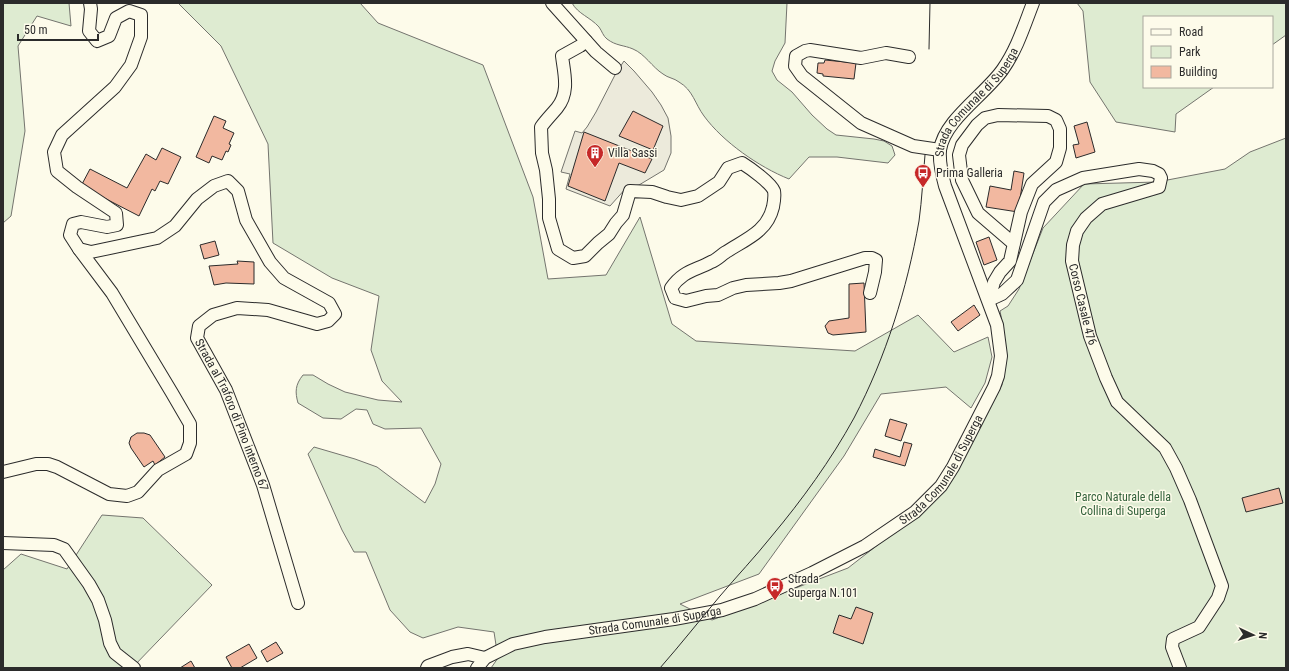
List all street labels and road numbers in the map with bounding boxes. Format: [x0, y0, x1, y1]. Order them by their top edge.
street label: Strada Comunale di Superga [933, 45, 1021, 157]
street label: Corso Casale 476 [1066, 262, 1100, 347]
street label: Strada al Traforo di Pino interno 67 [192, 336, 271, 492]
street label: Strada Comunale di Superga [897, 412, 986, 528]
street label: Strada Comunale di Superga [588, 603, 723, 638]

